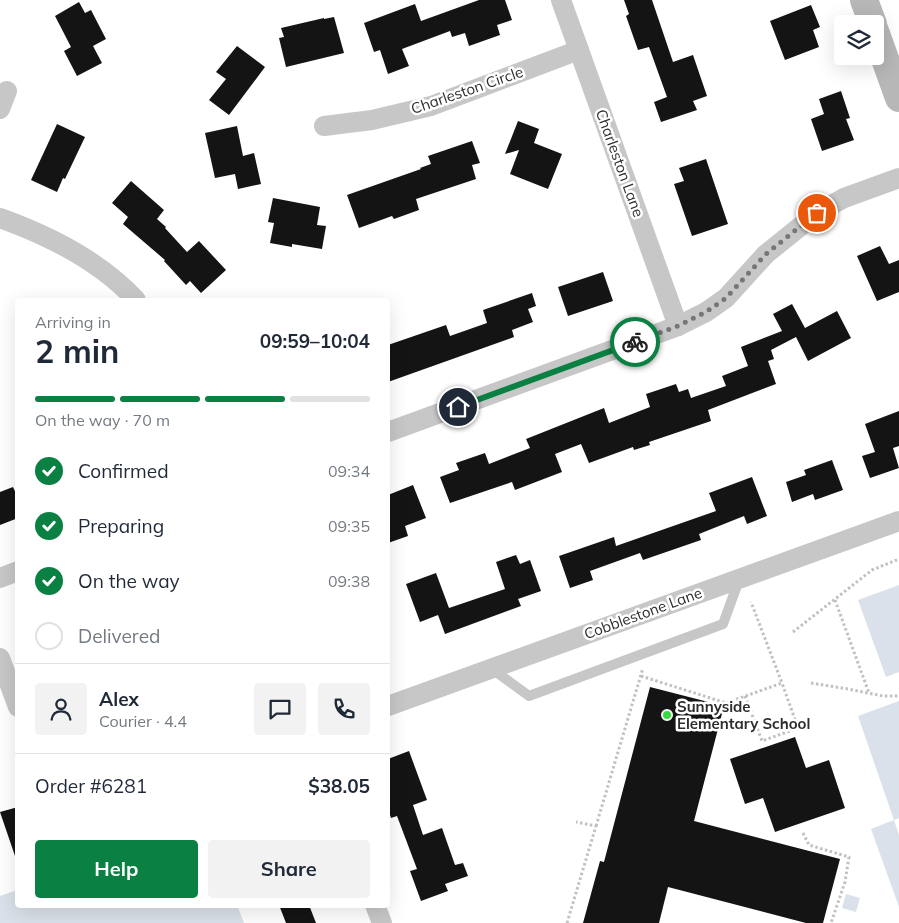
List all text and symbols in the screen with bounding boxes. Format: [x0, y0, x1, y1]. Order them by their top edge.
map controls [834, 15, 884, 65]
button: layers [834, 15, 884, 65]
street label: Charleston Circle [408, 62, 526, 118]
street label: Charleston Lane [592, 107, 648, 219]
pin [796, 192, 838, 234]
icon: bag [803, 199, 831, 227]
text: Arriving in [35, 312, 111, 332]
courier [610, 317, 660, 367]
icon: bike [621, 328, 649, 356]
text: 09:59–10:04 [260, 329, 370, 353]
text: 2 min [35, 331, 119, 371]
pin [437, 386, 479, 428]
icon: home [444, 393, 472, 421]
text: On the way · 70 m [35, 410, 170, 430]
icon: check [35, 457, 63, 485]
text: Confirmed [78, 459, 169, 483]
text: 09:34 [328, 461, 370, 481]
icon: check [35, 512, 63, 540]
text: Preparing [78, 514, 164, 538]
text: 09:35 [328, 516, 370, 536]
icon: check [35, 567, 63, 595]
text: On the way [78, 569, 180, 593]
text: 09:38 [328, 571, 370, 591]
street label: Cobblestone Lane [581, 583, 705, 643]
text: Delivered [78, 624, 160, 648]
button: person [35, 683, 87, 735]
button: chat [254, 683, 306, 735]
button: phone [318, 683, 370, 735]
text: Alex [99, 687, 139, 711]
place label: Sunnyside Elementary School [677, 697, 810, 733]
marker: Sunnyside Elementary School [661, 709, 673, 721]
text: Courier · 4.4 [99, 711, 187, 731]
text: Order #6281 [35, 774, 147, 798]
text: $38.05 [308, 774, 370, 798]
button: Help [35, 840, 198, 898]
button: Share [208, 840, 370, 898]

